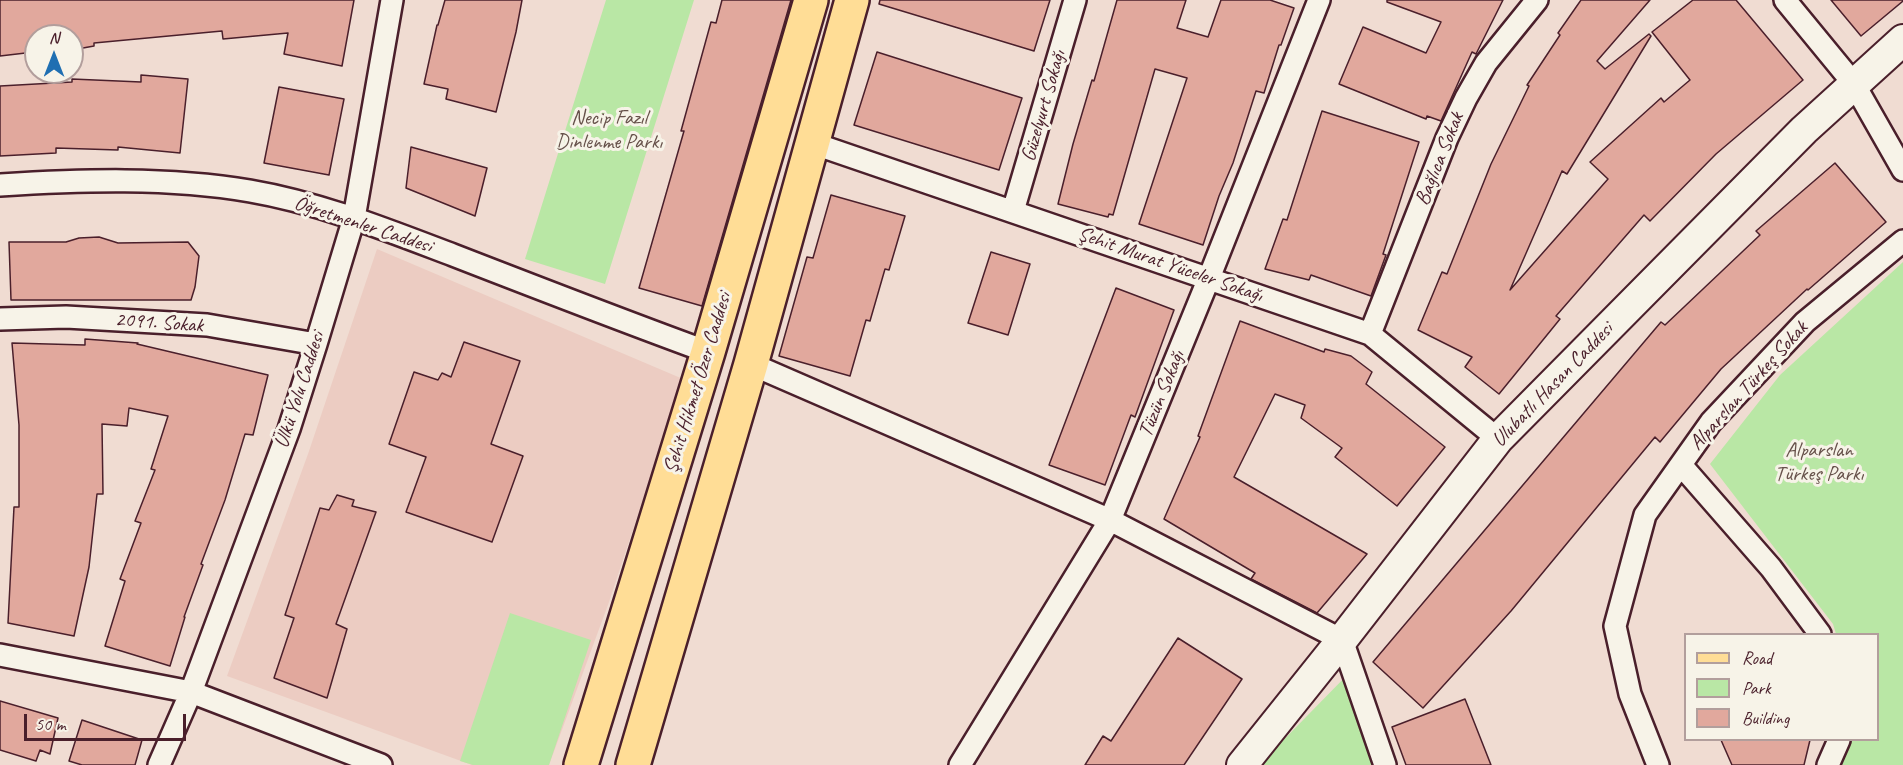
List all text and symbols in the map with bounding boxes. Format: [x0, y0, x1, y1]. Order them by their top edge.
north arrow [24, 24, 84, 84]
text: N [49, 28, 59, 48]
street label: Güzelyurt Sokağı [1016, 48, 1072, 164]
park label: Necip Fazıl Dinlenme Parkı [556, 105, 662, 155]
street label: Bağlıca Sokak [1410, 109, 1470, 209]
street label: Öğretmenler Caddesi [291, 191, 435, 259]
street label: Şehit Murat Yüceler Sokağı [1074, 222, 1266, 308]
street label: Şehit Hikmet Özer Caddesi [658, 289, 738, 477]
street label: 2091. Sokak [114, 307, 204, 339]
street label: Alparslan Türkeş Sokak [1684, 316, 1814, 456]
street label: Ulubatlı Hasan Caddesi [1487, 317, 1619, 453]
street label: Ülkü Yolu Caddesi [269, 329, 331, 451]
street label: Tüzün Sokağı [1133, 347, 1191, 441]
park label: Alparslan Türkeş Parkı [1775, 437, 1863, 487]
legend [1684, 633, 1879, 741]
text: Road [1742, 647, 1772, 669]
text: Park [1742, 677, 1771, 699]
scale bar [27, 702, 189, 740]
text: Building [1742, 707, 1789, 729]
text: 50 m [35, 713, 66, 735]

